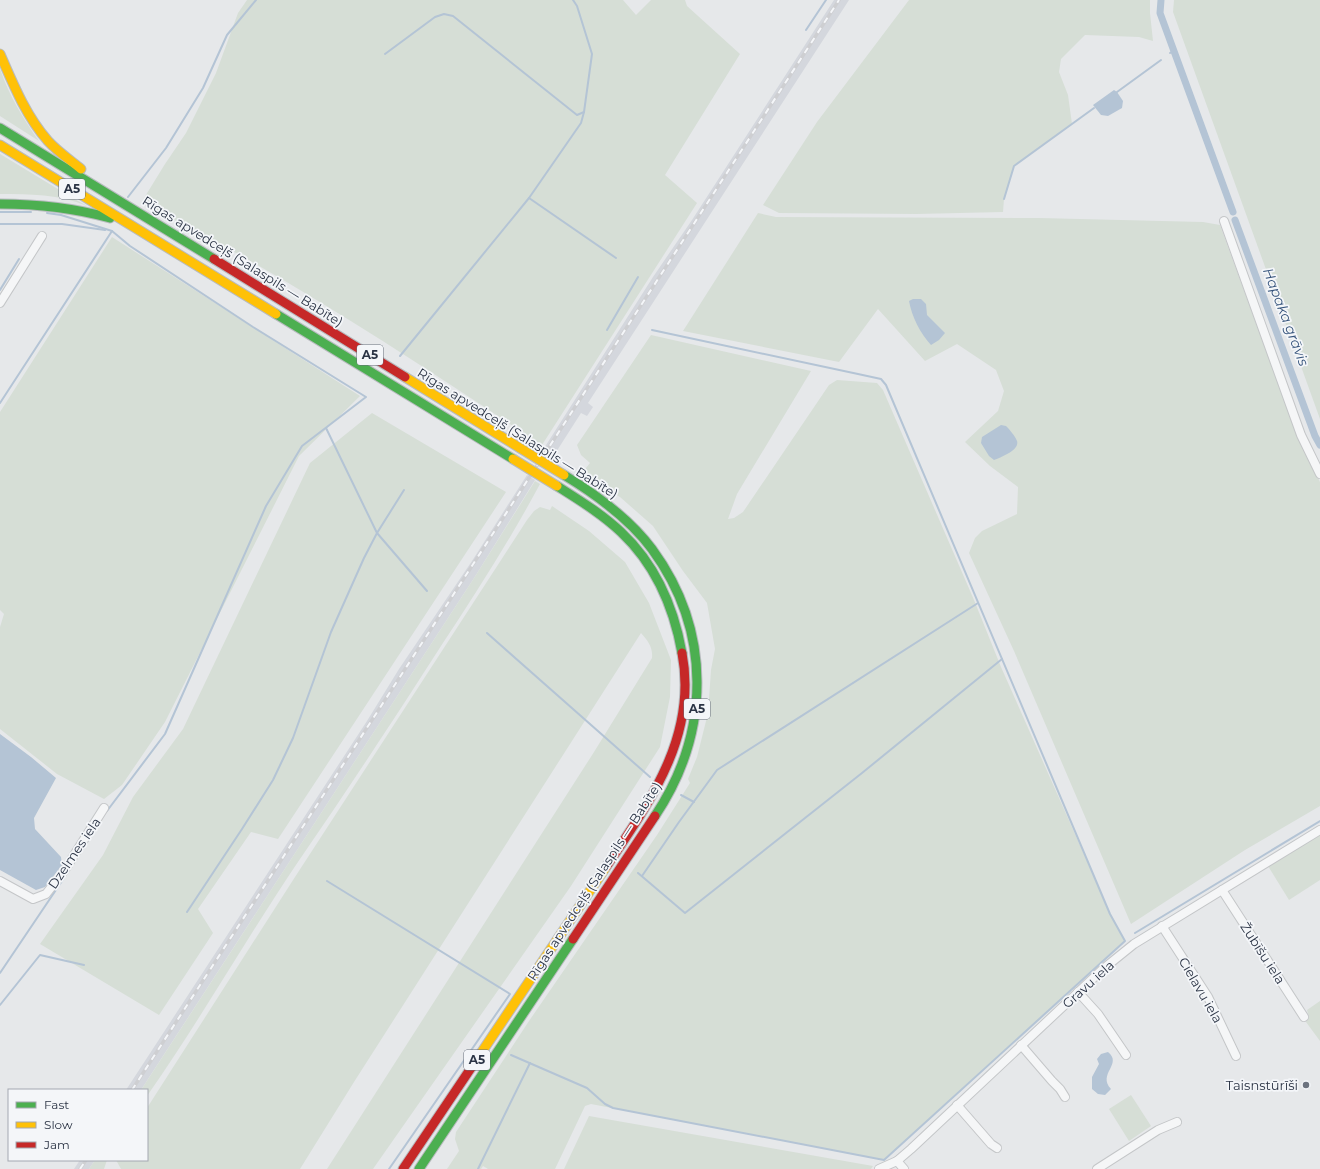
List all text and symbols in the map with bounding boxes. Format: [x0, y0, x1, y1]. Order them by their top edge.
road number: A5 [59, 179, 85, 199]
street label: Rīgas apvedceļš (Salaspils — Babīte) [139, 192, 346, 331]
water label: Hapaka grāvis [1259, 265, 1313, 369]
road number: A5 [357, 345, 383, 365]
street label: Rīgas apvedceļš (Salaspils — Babīte) [414, 364, 621, 503]
road number: A5 [684, 699, 710, 719]
street label: Rīgas apvedceļš (Salaspils — Babīte) [524, 779, 666, 984]
street label: Dzelmes iela [44, 814, 104, 892]
street label: Žubīšu iela [1237, 919, 1289, 987]
street label: Cielavu iela [1176, 954, 1226, 1026]
street label: Gravu iela [1059, 957, 1117, 1011]
road number: A5 [464, 1050, 490, 1070]
place label: Taisnstūrīši [1226, 1077, 1298, 1093]
marker: Taisnstūrīši [1301, 1080, 1311, 1090]
legend [8, 1089, 148, 1161]
text: Fast [44, 1097, 69, 1112]
text: Slow [44, 1117, 73, 1132]
text: Jam [43, 1137, 70, 1152]

